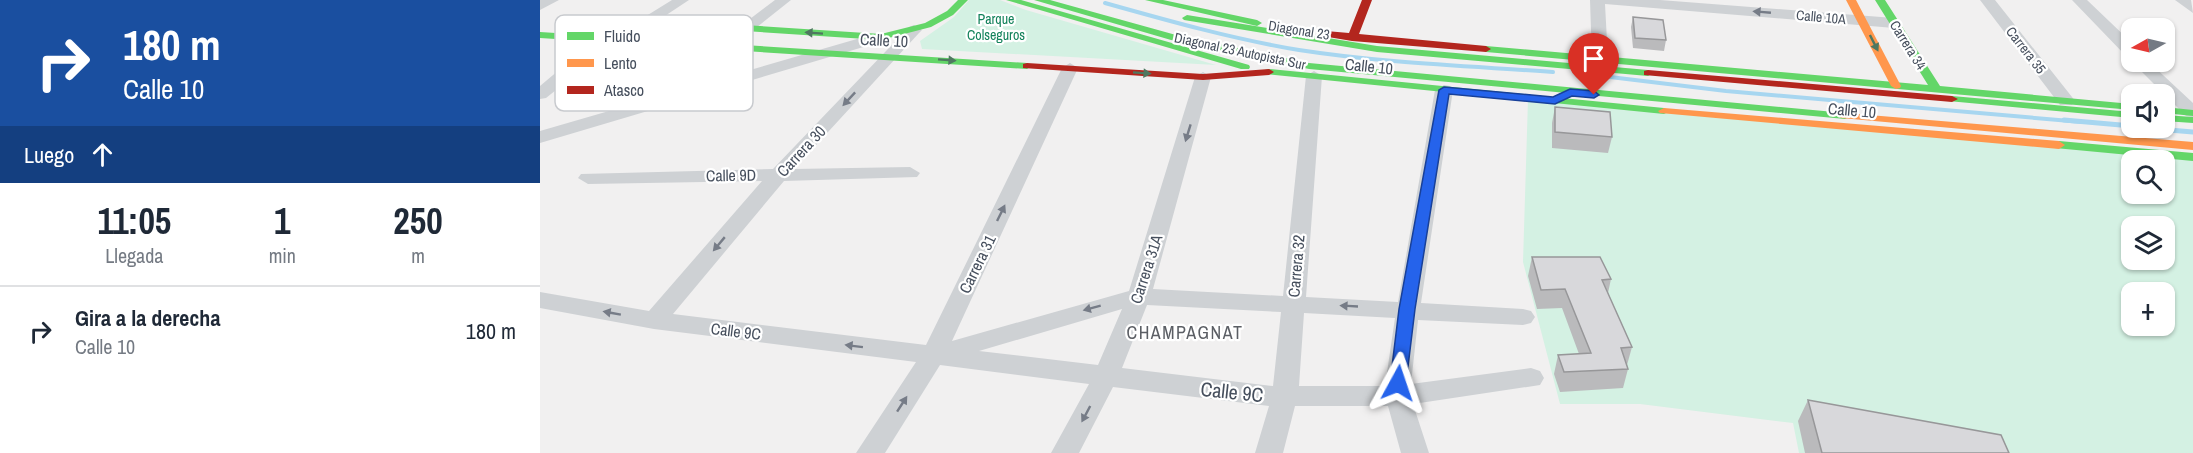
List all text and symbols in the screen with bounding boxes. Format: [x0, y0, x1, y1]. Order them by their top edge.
street label: Calle 10A [1795, 6, 1847, 28]
one-way arrow [1753, 7, 1772, 17]
park label: Parque Colseguros [967, 10, 1025, 44]
legend [555, 15, 753, 111]
street label: Diagonal 23 [1267, 16, 1331, 44]
text: 180 m [123, 17, 221, 73]
street label: Carrera 34 [1886, 17, 1930, 74]
north arrow [2121, 18, 2175, 72]
map controls [2121, 18, 2175, 336]
street label: Carrera 35 [2002, 23, 2050, 77]
icon: right [24, 24, 102, 102]
text: Fluido [604, 25, 640, 47]
one-way arrow [805, 28, 824, 37]
street label: Calle 10 [859, 28, 909, 52]
street label: Diagonal 23 Autopista Sur [1173, 28, 1308, 74]
pin [1568, 33, 1619, 95]
one-way arrow [1868, 34, 1878, 52]
icon: arrive [1577, 42, 1610, 75]
text: Lento [604, 52, 637, 74]
street label: Calle 10 [1344, 53, 1394, 79]
one-way arrow [938, 55, 957, 65]
one-way arrow [1132, 68, 1151, 77]
text: Calle 10 [123, 71, 204, 107]
text: Atasco [603, 79, 644, 101]
button: sound [2121, 84, 2175, 138]
one-way arrow [843, 91, 856, 106]
street label: Calle 10 [1827, 97, 1877, 123]
street label: Carrera 30 [772, 121, 830, 181]
one-way arrow [1183, 124, 1192, 142]
icon: ahead [86, 138, 119, 171]
text: Luego [24, 140, 74, 170]
button: search [2121, 150, 2175, 204]
street label: Calle 9D [706, 164, 756, 186]
text: 11:05 [97, 197, 171, 245]
text: 1 [274, 197, 291, 245]
text: 250 [393, 197, 443, 245]
one-way arrow [997, 204, 1006, 221]
button: layers [2121, 216, 2175, 270]
street label: Carrera 31 [953, 230, 1001, 297]
street label: Carrera 31A [1124, 231, 1168, 306]
street label: Carrera 32 [1282, 234, 1310, 298]
one-way arrow [713, 236, 726, 251]
text: Llegada [105, 242, 164, 269]
text: min [269, 242, 296, 269]
text: m [411, 242, 425, 269]
button: + [2121, 282, 2175, 336]
one-way arrow [1339, 302, 1358, 311]
text: Gira a la derecha [75, 303, 220, 333]
one-way arrow [1083, 304, 1102, 314]
one-way arrow [602, 308, 621, 317]
icon: right [24, 315, 57, 348]
text: 180 m [466, 316, 516, 346]
street label: Calle 9C [710, 317, 762, 345]
district label: CHAMPAGNAT [1127, 320, 1244, 345]
text: Calle 10 [75, 333, 135, 360]
one-way arrow [844, 341, 863, 350]
position arrow [1366, 351, 1430, 415]
street label: Calle 9C [1199, 375, 1265, 408]
one-way arrow [896, 396, 907, 412]
one-way arrow [1081, 406, 1091, 423]

